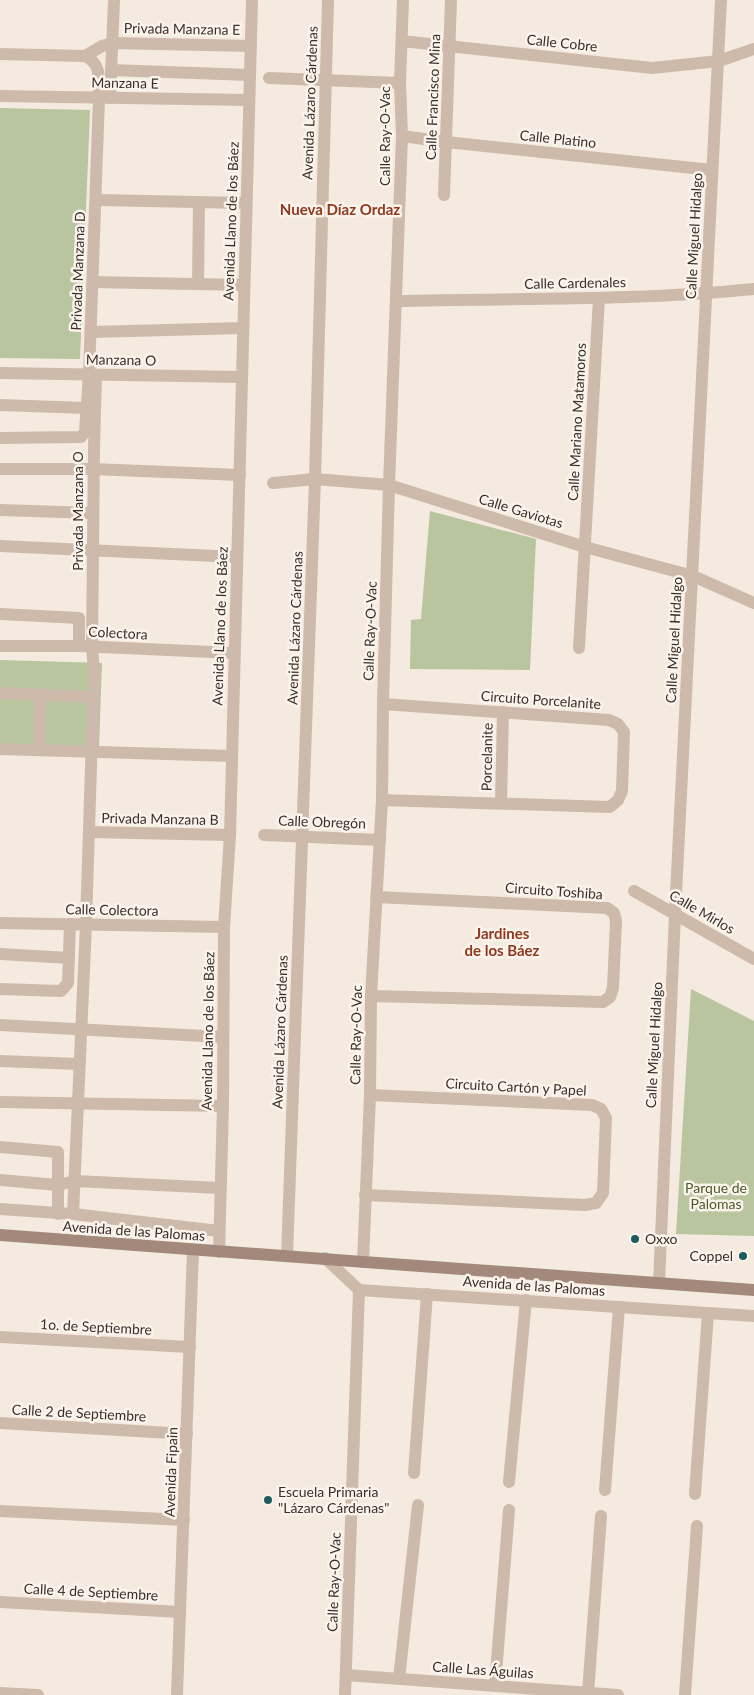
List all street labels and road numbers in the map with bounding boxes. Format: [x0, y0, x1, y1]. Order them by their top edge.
street label: Privada Manzana E [124, 19, 240, 38]
street label: Avenida Lázaro Cárdenas [298, 26, 321, 180]
street label: Calle Cobre [526, 30, 598, 55]
street label: Calle Francisco Mina [422, 34, 443, 160]
street label: Manzana E [91, 73, 159, 92]
street label: Calle Ray-O-Vac [376, 86, 393, 186]
street label: Calle Platino [519, 126, 597, 151]
street label: Avenida Llano de los Báez [219, 141, 242, 301]
street label: Calle Miguel Hidalgo [682, 172, 705, 300]
street label: Privada Manzana D [67, 211, 88, 331]
street label: Calle Cardenales [524, 273, 626, 292]
street label: Calle Mariano Matamoros [564, 342, 589, 501]
street label: Manzana O [86, 350, 156, 369]
street label: Privada Manzana O [69, 451, 86, 571]
street label: Calle Gaviotas [477, 490, 565, 531]
street label: Avenida Llano de los Báez [208, 546, 231, 706]
street label: Avenida Lázaro Cárdenas [283, 551, 306, 705]
street label: Calle Miguel Hidalgo [662, 576, 685, 704]
street label: Calle Ray-O-Vac [359, 580, 380, 681]
street label: Colectora [88, 622, 148, 643]
street label: Circuito Porcelanite [480, 687, 602, 712]
street label: Porcelanite [477, 723, 496, 791]
street label: Privada Manzana B [101, 809, 219, 828]
street label: Calle Obregón [278, 811, 366, 832]
street label: Circuito Toshiba [505, 879, 604, 902]
street label: Calle Mirlos [667, 886, 738, 937]
street label: Calle Colectora [65, 900, 159, 919]
street label: Avenida Llano de los Báez [198, 951, 217, 1111]
street label: Avenida Lázaro Cárdenas [268, 955, 291, 1109]
street label: Calle Miguel Hidalgo [642, 981, 665, 1109]
street label: Calle Ray-O-Vac [346, 985, 365, 1085]
street label: Circuito Cartón y Papel [445, 1074, 587, 1099]
street label: Avenida de las Palomas [62, 1217, 206, 1244]
street label: Avenida de las Palomas [462, 1272, 606, 1299]
street label: 1o. de Septiembre [40, 1315, 152, 1338]
street label: Calle 2 de Septiembre [11, 1400, 147, 1425]
street label: Avenida Fipain [160, 1427, 181, 1517]
street label: Calle Ray-O-Vac [323, 1531, 344, 1632]
street label: Calle 4 de Septiembre [23, 1579, 159, 1604]
street label: Calle Las Águilas [432, 1657, 534, 1682]

